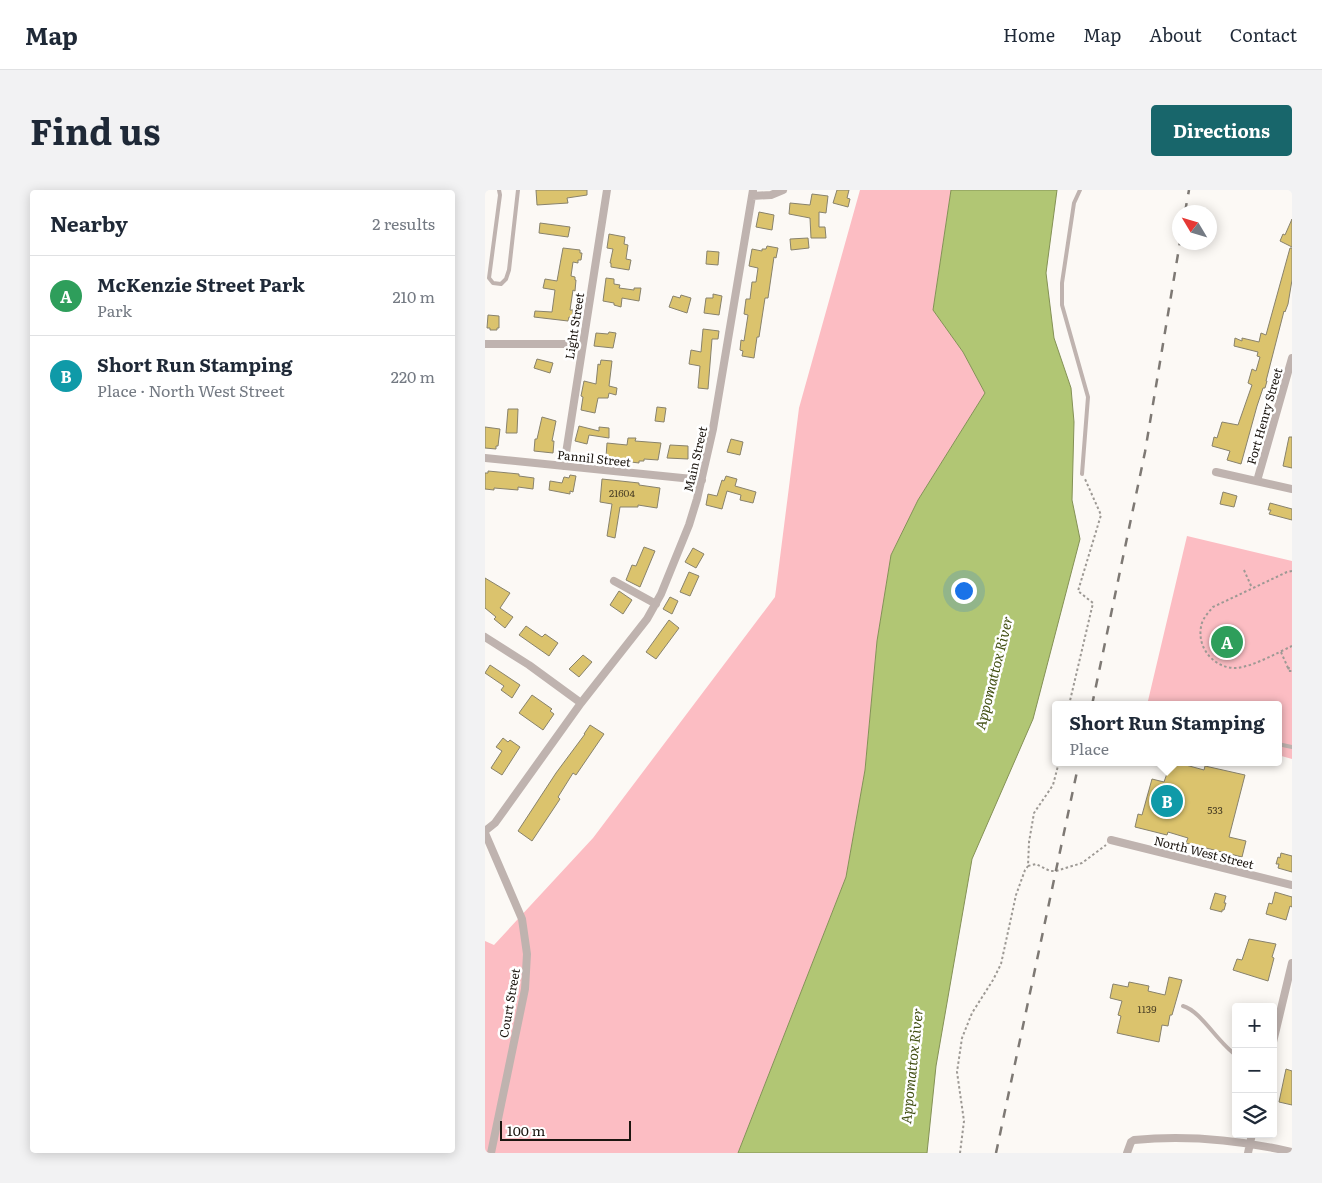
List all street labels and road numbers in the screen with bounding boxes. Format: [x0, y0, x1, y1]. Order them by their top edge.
street label: Light Street [560, 291, 588, 361]
street label: Fort Henry Street [1242, 365, 1286, 467]
street label: Main Street [679, 424, 711, 494]
street label: Pannil Street [556, 445, 632, 471]
street label: North West Street [1152, 831, 1256, 873]
street label: Court Street [494, 967, 524, 1039]

